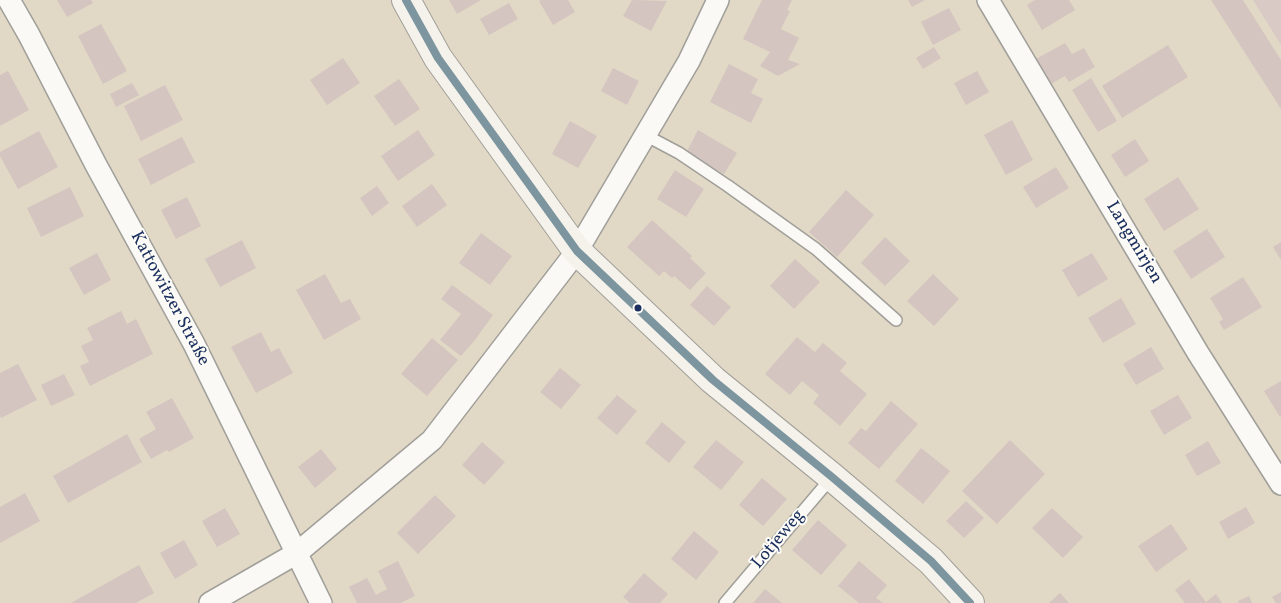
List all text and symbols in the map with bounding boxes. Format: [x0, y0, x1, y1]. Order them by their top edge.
street label: Langmirjen [1100, 198, 1166, 288]
street label: Kattowitzer Straße [124, 228, 214, 370]
unlabelled marker [633, 303, 643, 313]
street label: Lotjeweg [748, 506, 810, 574]

